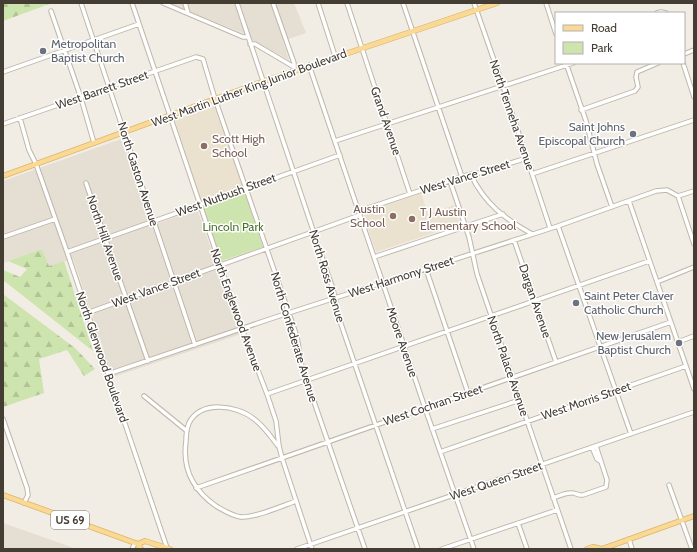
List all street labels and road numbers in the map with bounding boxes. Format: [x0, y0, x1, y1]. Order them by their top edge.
street label: West Martin Luther King Junior Boulevard [149, 45, 349, 130]
street label: North Tenneha Avenue [486, 58, 538, 172]
street label: West Barrett Street [54, 67, 150, 112]
street label: Grand Avenue [368, 85, 405, 157]
street label: North Gaston Avenue [115, 120, 162, 228]
street label: West Vance Street [418, 156, 512, 197]
street label: West Nutbush Street [174, 169, 278, 220]
street label: North Hill Avenue [84, 193, 127, 282]
street label: North Ross Avenue [306, 228, 349, 324]
street label: North Englewood Avenue [207, 246, 266, 373]
street label: West Harmony Street [346, 252, 455, 301]
street label: Dargan Avenue [516, 262, 555, 340]
street label: West Vance Street [110, 265, 202, 311]
street label: North Confederate Avenue [268, 270, 321, 404]
street label: North Glenwood Boulevard [73, 289, 132, 424]
street label: Moore Avenue [383, 305, 422, 379]
street label: North Palace Avenue [484, 314, 533, 418]
street label: West Morris Street [539, 378, 633, 423]
street label: West Cochran Street [381, 380, 485, 429]
street label: West Queen Street [448, 458, 544, 503]
road number: US 69 [51, 511, 89, 529]

